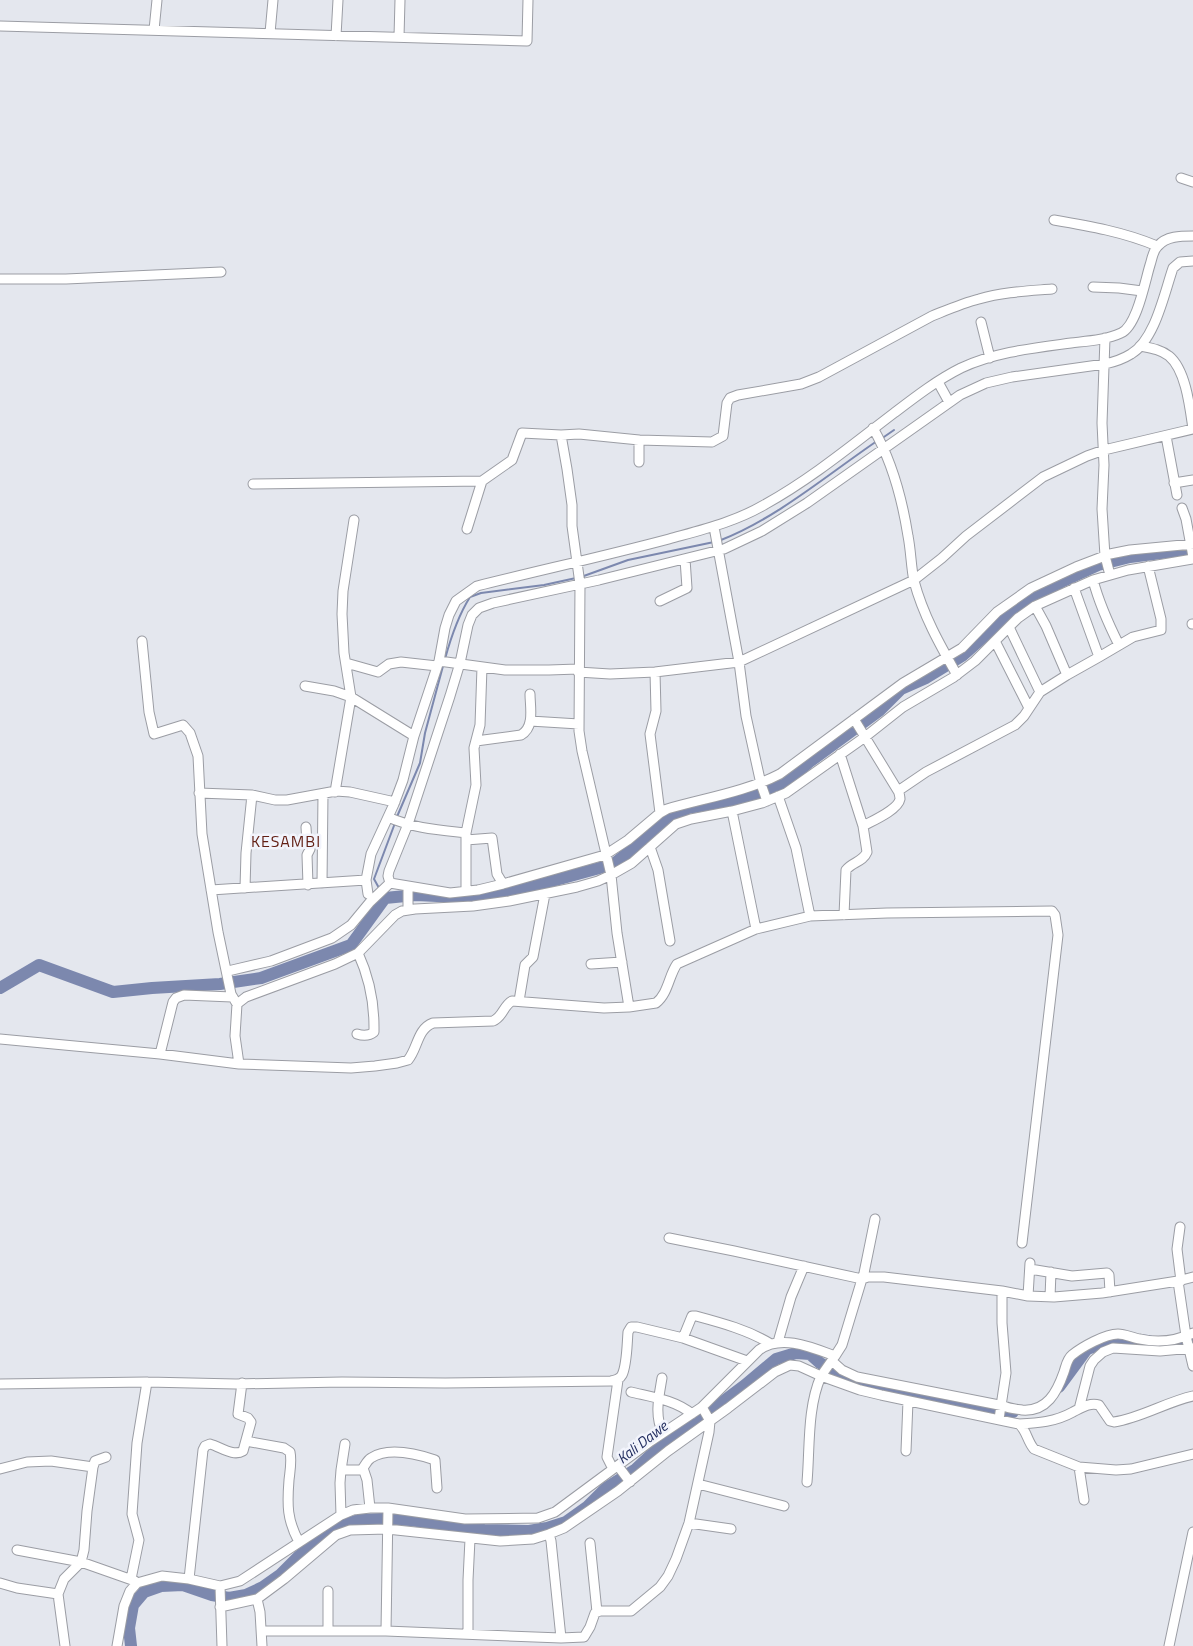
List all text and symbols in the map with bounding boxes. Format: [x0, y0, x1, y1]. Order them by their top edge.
district label: KESAMBI [251, 829, 321, 853]
water label: Kali Dawe [612, 1414, 673, 1469]

